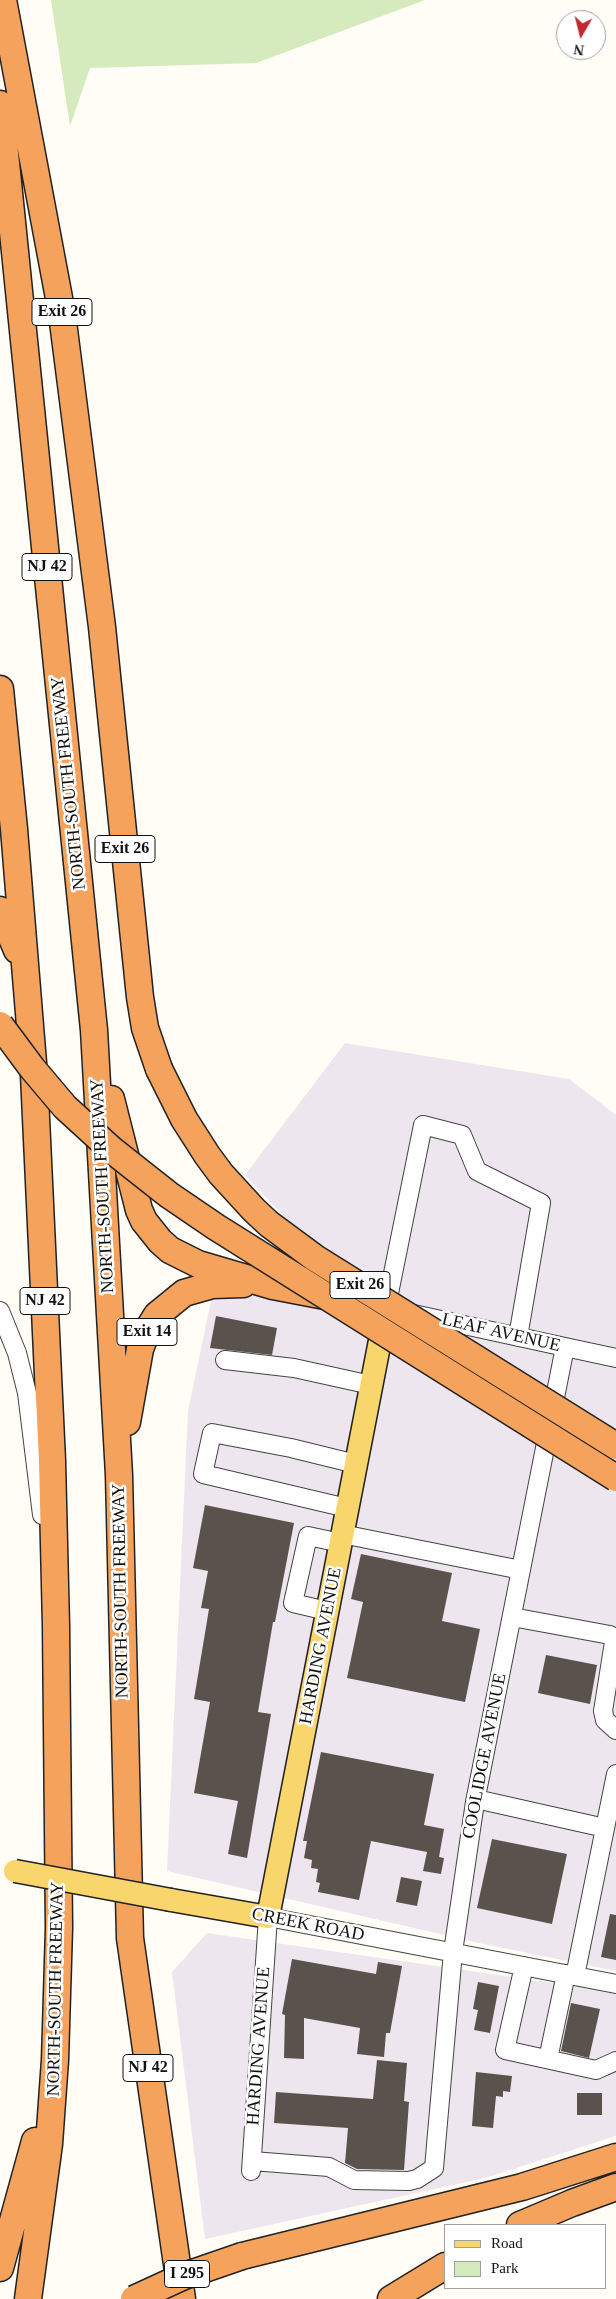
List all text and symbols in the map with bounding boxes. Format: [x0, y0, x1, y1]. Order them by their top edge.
north arrow [556, 10, 606, 60]
text: N [573, 41, 585, 57]
road number: Exit 26 [32, 298, 92, 326]
road number: NJ 42 [22, 554, 72, 580]
street label: NORTH-SOUTH FREEWAY [47, 675, 91, 891]
road number: Exit 26 [95, 836, 155, 862]
street label: NORTH-SOUTH FREEWAY [87, 1078, 119, 1294]
road number: Exit 26 [330, 1272, 390, 1298]
road number: NJ 42 [20, 1288, 70, 1314]
street label: LEAF AVENUE [440, 1309, 562, 1357]
road number: Exit 14 [117, 1318, 177, 1345]
street label: NORTH-SOUTH FREEWAY [108, 1483, 134, 1699]
street label: HARDING AVENUE [295, 1566, 347, 1726]
street label: COOLIDGE AVENUE [458, 1671, 512, 1841]
street label: NORTH-SOUTH FREEWAY [43, 1881, 69, 2097]
street label: CREEK ROAD [250, 1903, 366, 1947]
street label: HARDING AVENUE [243, 1966, 275, 2126]
road number: NJ 42 [123, 2054, 173, 2082]
legend [444, 2224, 606, 2289]
text: Road [491, 2235, 523, 2251]
road number: I 295 [164, 2260, 210, 2288]
text: Park [491, 2260, 519, 2276]

